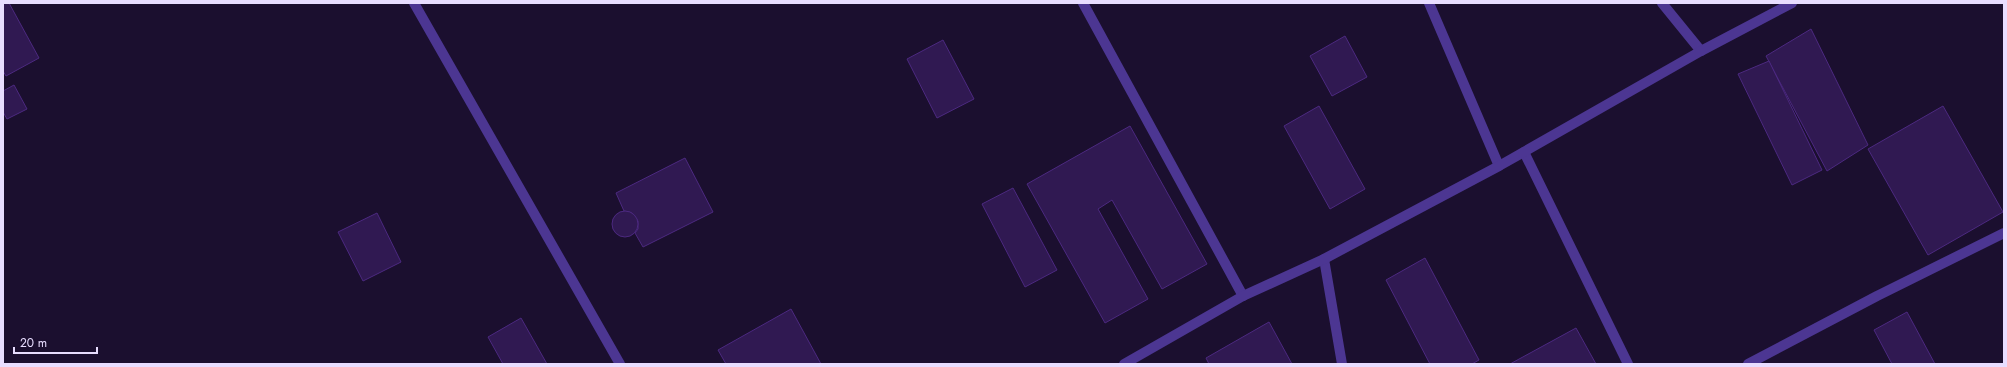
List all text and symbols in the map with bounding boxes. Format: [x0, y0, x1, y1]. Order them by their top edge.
scale bar [14, 329, 97, 355]
text: 20 m [20, 334, 47, 352]

